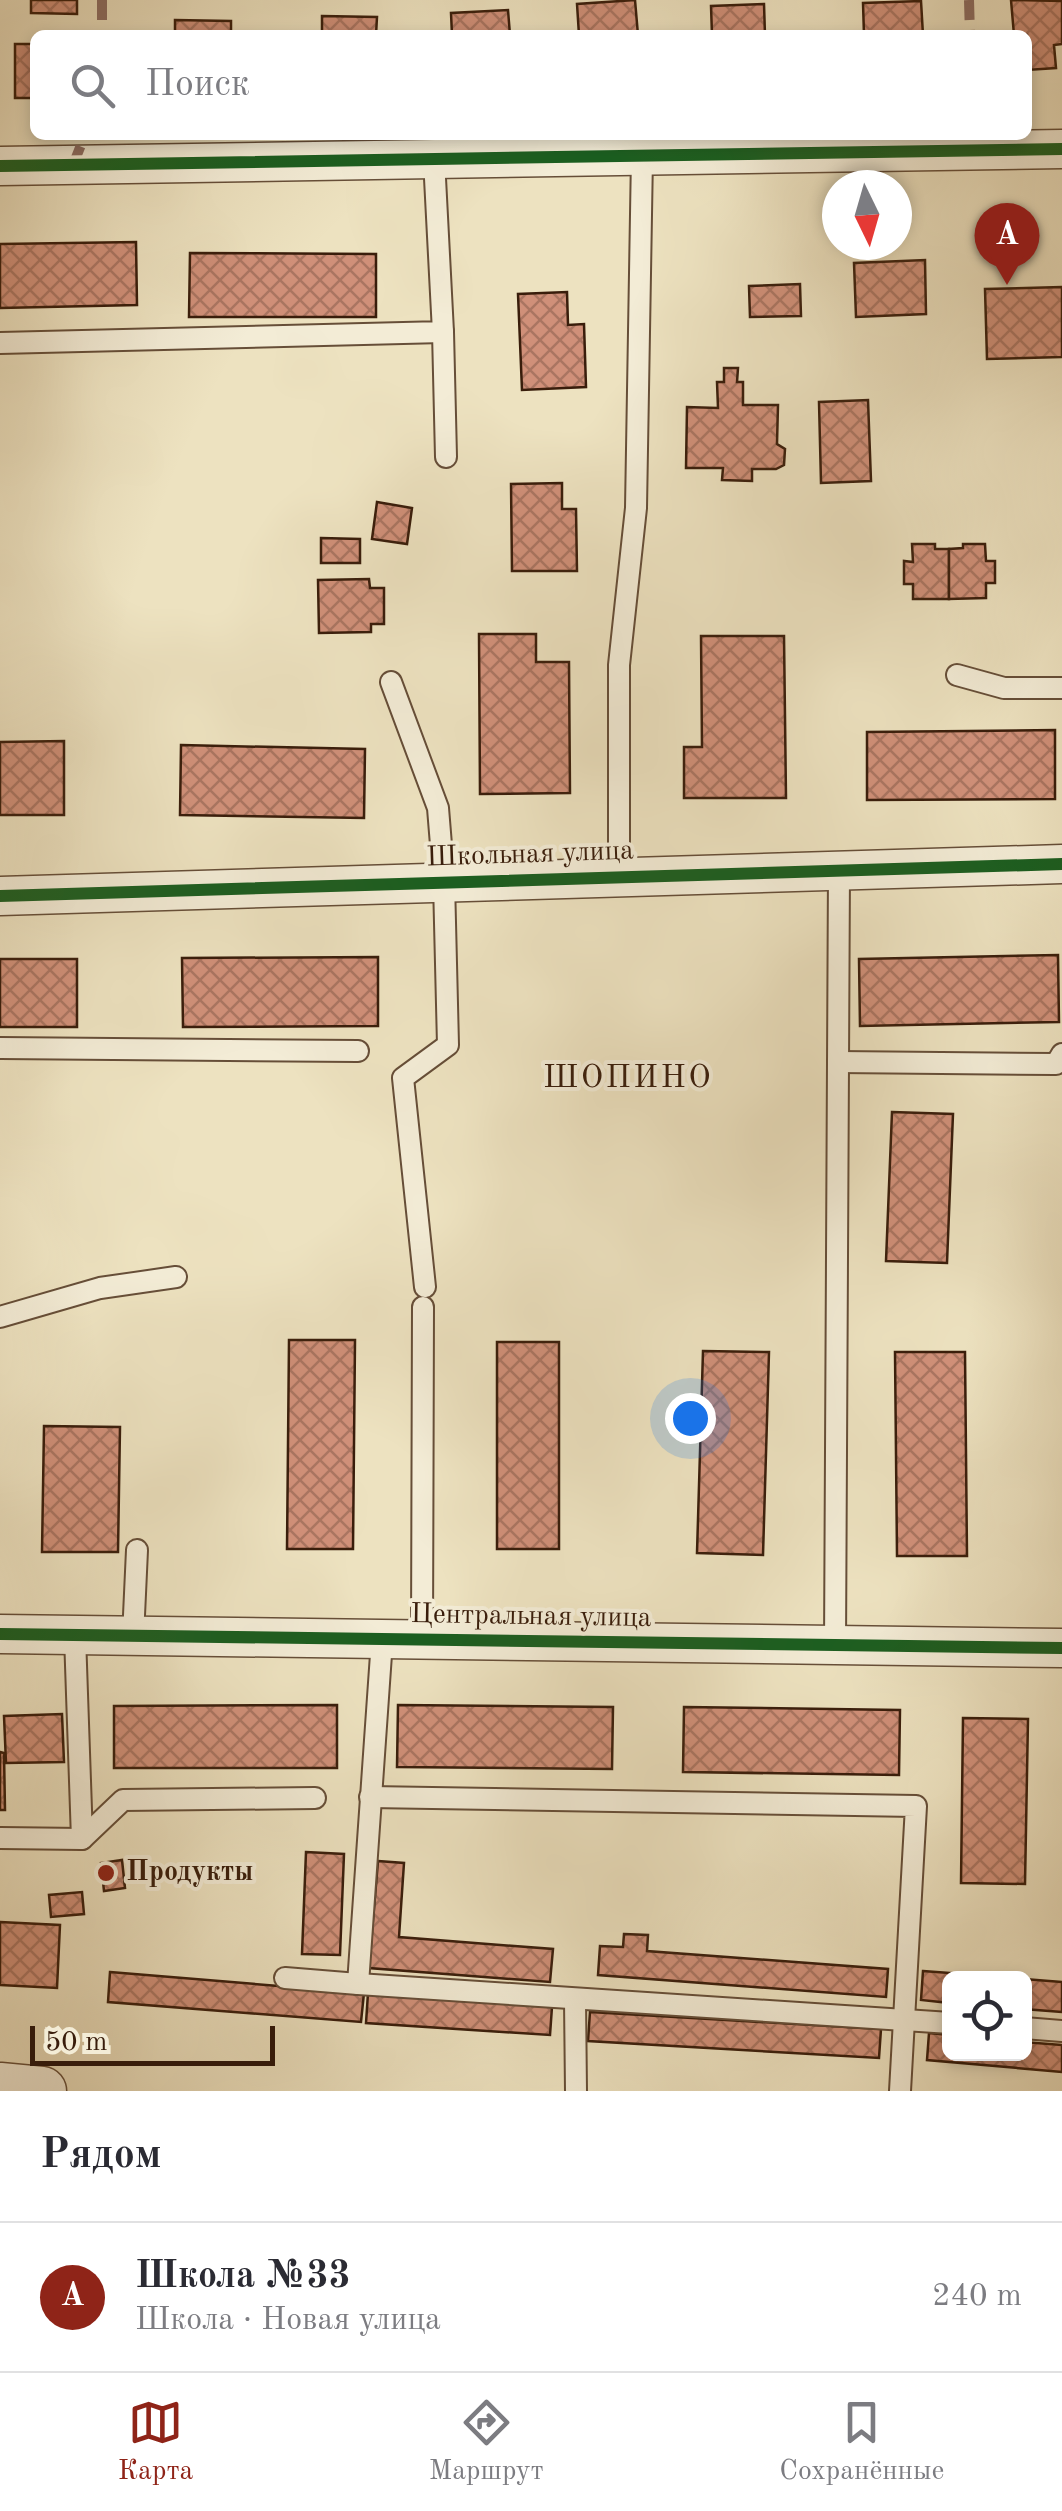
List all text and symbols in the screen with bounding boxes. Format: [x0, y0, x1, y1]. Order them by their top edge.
search box [30, 30, 1032, 140]
icon: search [65, 58, 120, 113]
text: Поиск [145, 66, 250, 104]
north arrow [822, 170, 912, 260]
pin: A [974, 202, 1040, 285]
street label: Школьная улица [426, 837, 634, 873]
district label: ШОПИНО [543, 1063, 713, 1095]
your location [665, 1393, 716, 1444]
street label: Центральная улица [410, 1601, 652, 1633]
place label: Продукты [126, 1859, 254, 1887]
marker: Продукты [95, 1862, 117, 1884]
map controls [942, 1971, 1032, 2061]
button: locate [942, 1971, 1032, 2061]
scale bar [30, 2021, 275, 2066]
text: 50 m [45, 2029, 108, 2057]
text: Рядом [40, 2135, 162, 2177]
text: Школа №33 [135, 2258, 351, 2296]
text: A [60, 2281, 85, 2313]
text: 240 m [932, 2281, 1022, 2313]
text: Школа · Новая улица [135, 2305, 441, 2337]
tab: Карта [118, 2395, 193, 2490]
tab: Маршрут [429, 2395, 544, 2490]
tab: Сохранённые [779, 2395, 944, 2490]

